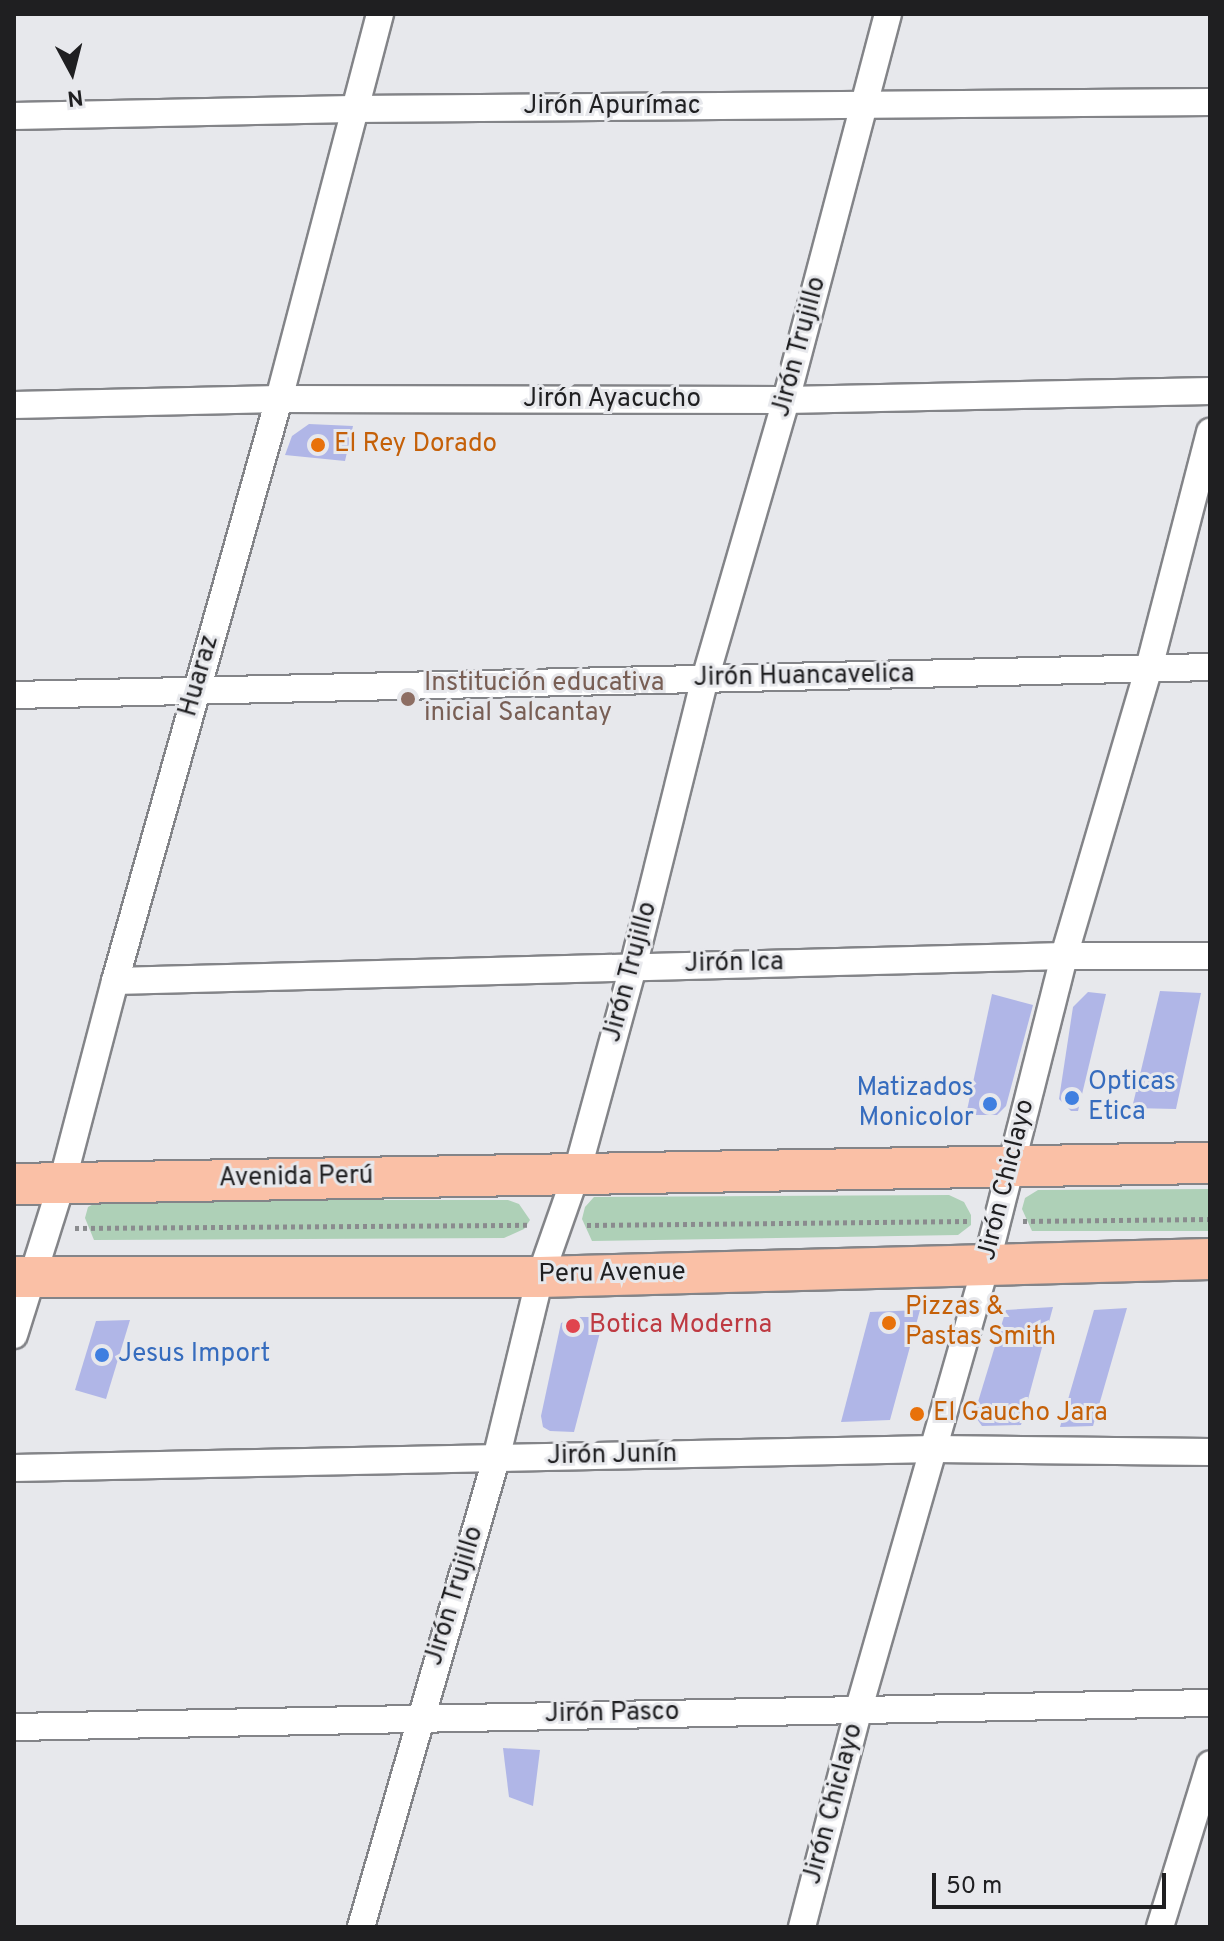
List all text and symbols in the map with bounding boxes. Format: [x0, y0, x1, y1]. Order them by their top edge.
north arrow [32, 32, 112, 112]
text: N [66, 82, 84, 111]
street label: Jirón Apurímac [523, 91, 701, 123]
street label: Jirón Trujillo [766, 273, 834, 421]
street label: Jirón Ayacucho [523, 384, 701, 416]
place label: El Rey Dorado [334, 429, 497, 461]
marker: El Rey Dorado [309, 436, 327, 454]
street label: Huaraz [174, 632, 226, 720]
street label: Jirón Huancavelica [693, 659, 915, 695]
place label: Institución educativa inicial Salcantay [424, 668, 664, 730]
marker: Institución educativa inicial Salcantay [399, 690, 417, 708]
street label: Jirón Trujillo [597, 898, 665, 1046]
street label: Jirón Ica [684, 948, 784, 980]
place label: Opticas Etica [1088, 1067, 1176, 1128]
place label: Matizados Monicolor [856, 1073, 974, 1134]
marker: Opticas Etica [1063, 1089, 1081, 1107]
marker: Matizados Monicolor [981, 1095, 999, 1113]
street label: Jirón Chiclayo [972, 1096, 1042, 1264]
street label: Avenida Perú [218, 1161, 374, 1195]
street label: Peru Avenue [538, 1257, 686, 1291]
place label: Pizzas & Pastas Smith [905, 1292, 1056, 1354]
place label: Botica Moderna [589, 1310, 772, 1342]
marker: Pizzas & Pastas Smith [880, 1314, 898, 1332]
marker: Botica Moderna [564, 1317, 582, 1335]
place label: Jesus Import [118, 1339, 270, 1371]
marker: Jesus Import [93, 1346, 111, 1364]
place label: El Gaucho Jara [933, 1398, 1108, 1430]
marker: El Gaucho Jara [908, 1405, 926, 1423]
street label: Jirón Junín [547, 1439, 677, 1473]
street label: Jirón Trujillo [419, 1522, 491, 1670]
street label: Jirón Pasco [544, 1697, 680, 1731]
street label: Jirón Chiclayo [798, 1720, 870, 1888]
scale bar [936, 1857, 1170, 1907]
text: 50 m [946, 1872, 1002, 1902]

